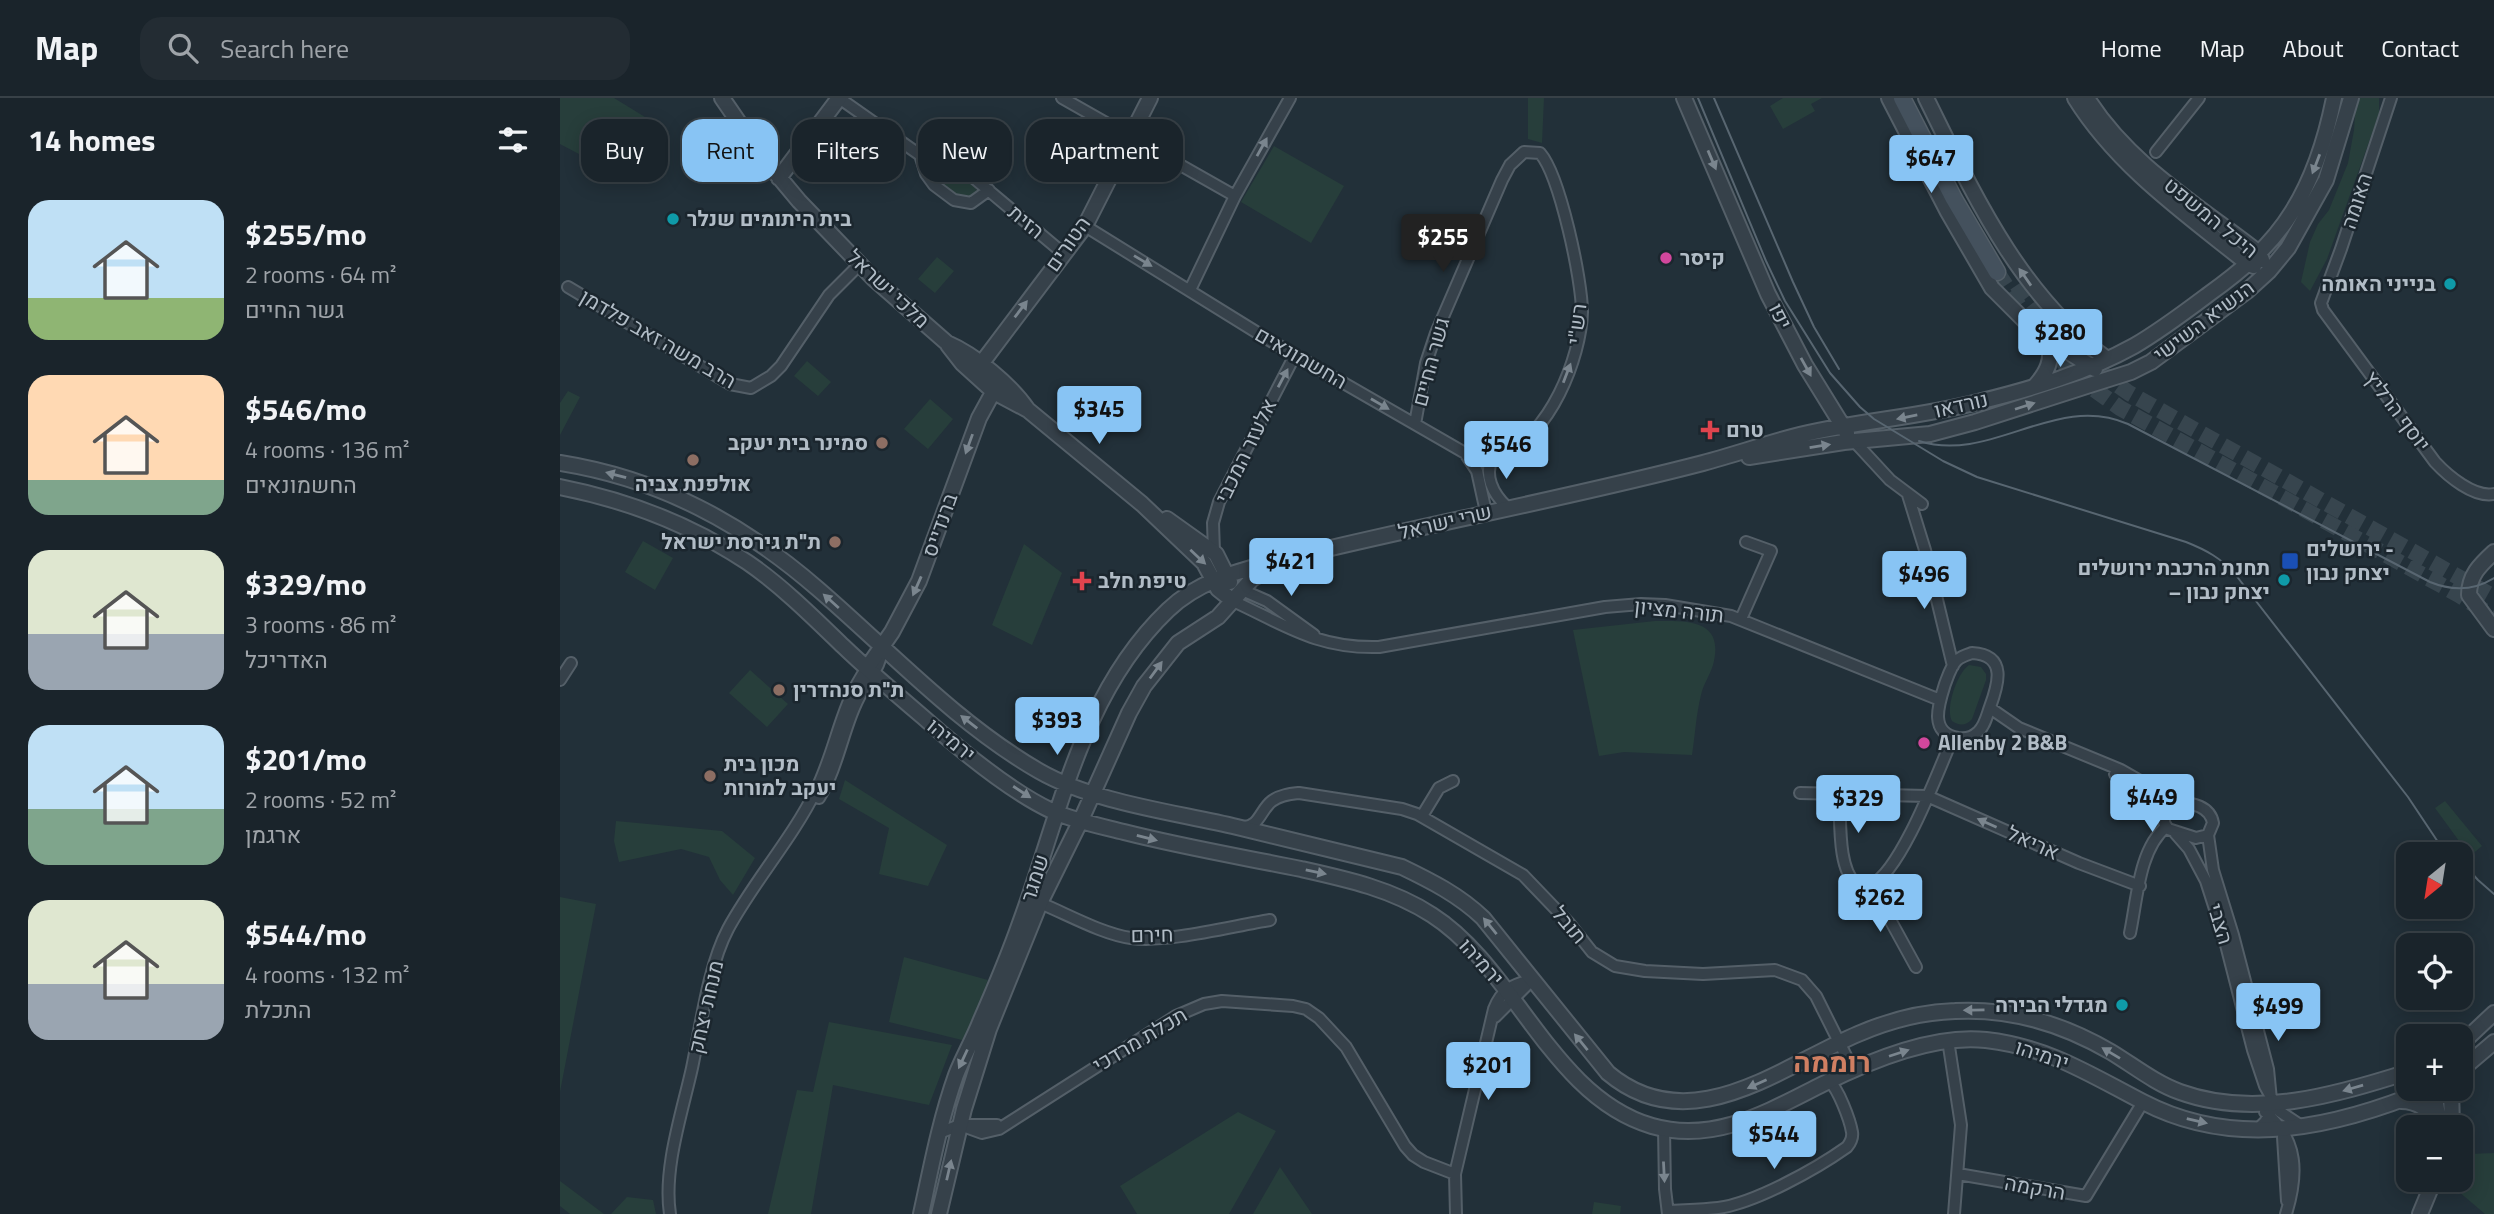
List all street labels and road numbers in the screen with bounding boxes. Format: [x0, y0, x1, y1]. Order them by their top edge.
street label: האומה [2332, 168, 2380, 233]
street label: היכל המשפט [2157, 169, 2266, 265]
street label: הזית [1001, 196, 1052, 246]
street label: הטורים [1036, 209, 1098, 278]
street label: מלכי ישראל [840, 241, 938, 335]
street label: הנשיא השישי [2146, 271, 2261, 369]
street label: הרב משה זאב פלדמן [574, 280, 743, 396]
street label: יפו [1761, 297, 1801, 334]
street label: רש"י [1558, 302, 1594, 346]
street label: גשר החיים [1403, 314, 1457, 410]
street label: החשמונאים [1249, 318, 1354, 397]
street label: יוסף הרליץ [2357, 363, 2439, 458]
street label: נורדאו [1931, 382, 1991, 426]
street label: אלעזר המכבי [1206, 393, 1284, 508]
street label: ברנדייס [913, 488, 965, 561]
street label: שרי ישראל [1395, 495, 1495, 547]
street label: תורה מציון [1633, 589, 1726, 631]
street label: ירמיהו [920, 710, 983, 769]
street label: אריאל [2002, 816, 2065, 868]
street label: שמגר [1011, 850, 1057, 906]
street label: תובל [1544, 898, 1595, 950]
street label: הצבי [2200, 899, 2242, 948]
street label: חירם [1130, 918, 1174, 950]
street label: ירמיהו [1452, 930, 1512, 992]
street label: מנחת יצחק [679, 957, 731, 1057]
street label: תכלת מרדכי [1086, 998, 1193, 1080]
street label: ירמיהו [2011, 1030, 2073, 1078]
street label: הרקמה [2002, 1166, 2068, 1208]

